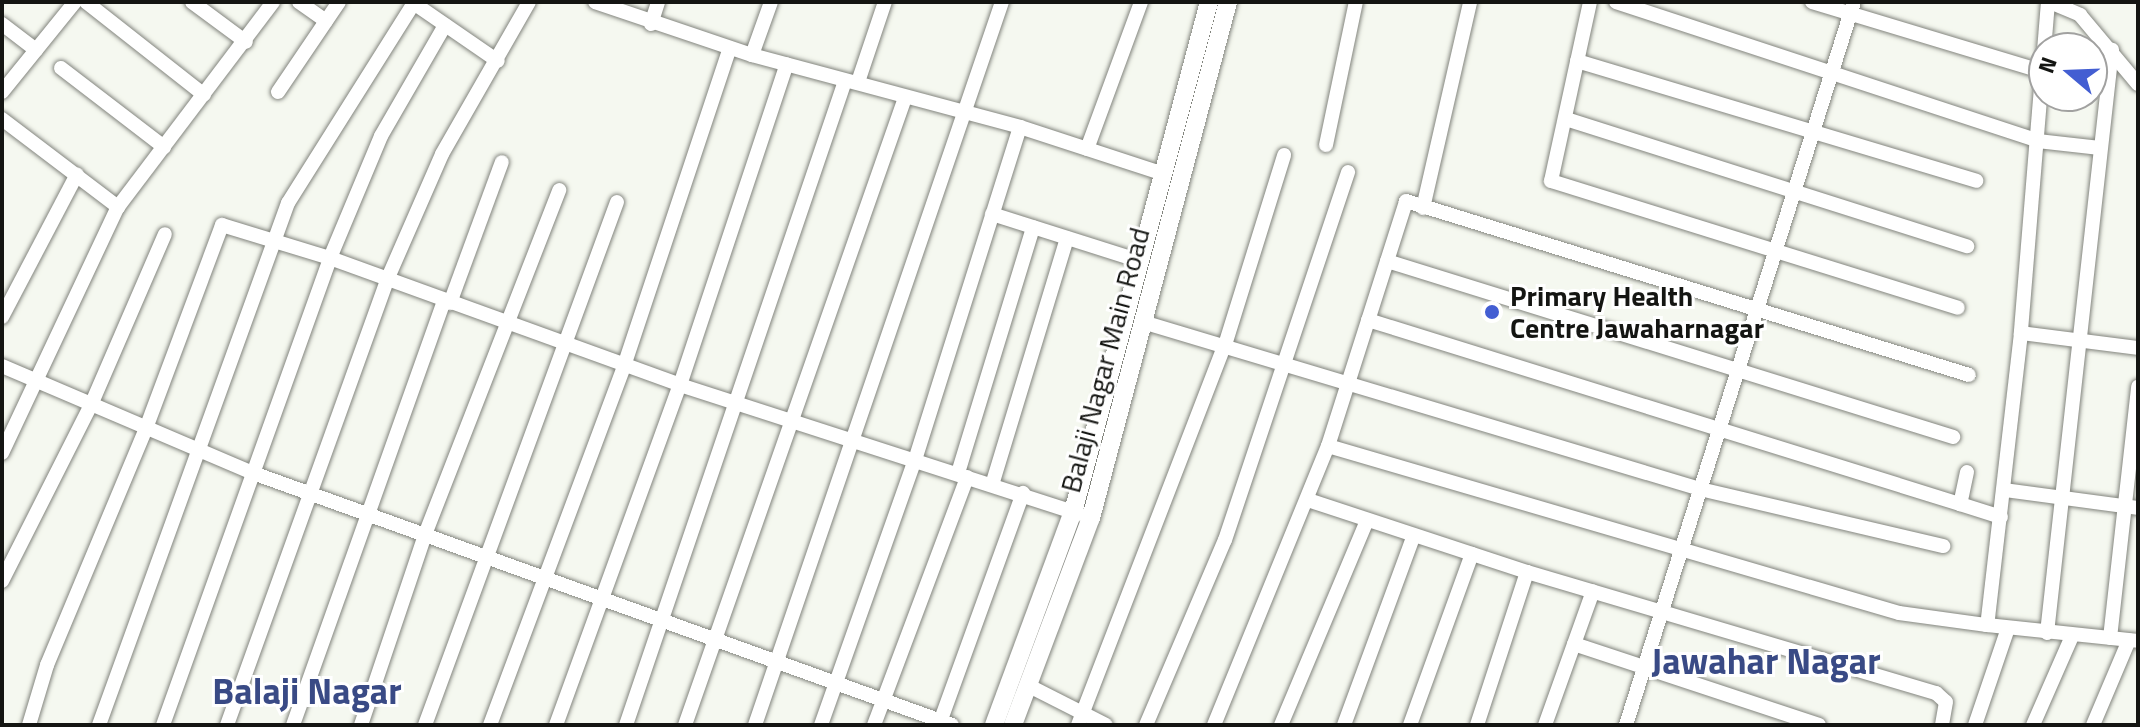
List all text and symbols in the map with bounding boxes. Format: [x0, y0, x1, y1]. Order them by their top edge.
north arrow [2028, 32, 2108, 112]
text: N [2029, 52, 2066, 78]
street label: Balaji Nagar Main Road [1053, 224, 1157, 496]
place label: Primary Health Centre Jawaharnagar [1510, 279, 1764, 345]
marker: Primary Health Centre Jawaharnagar [1481, 301, 1503, 323]
district label: Jawahar Nagar [1651, 639, 1881, 683]
district label: Balaji Nagar [212, 669, 402, 713]

